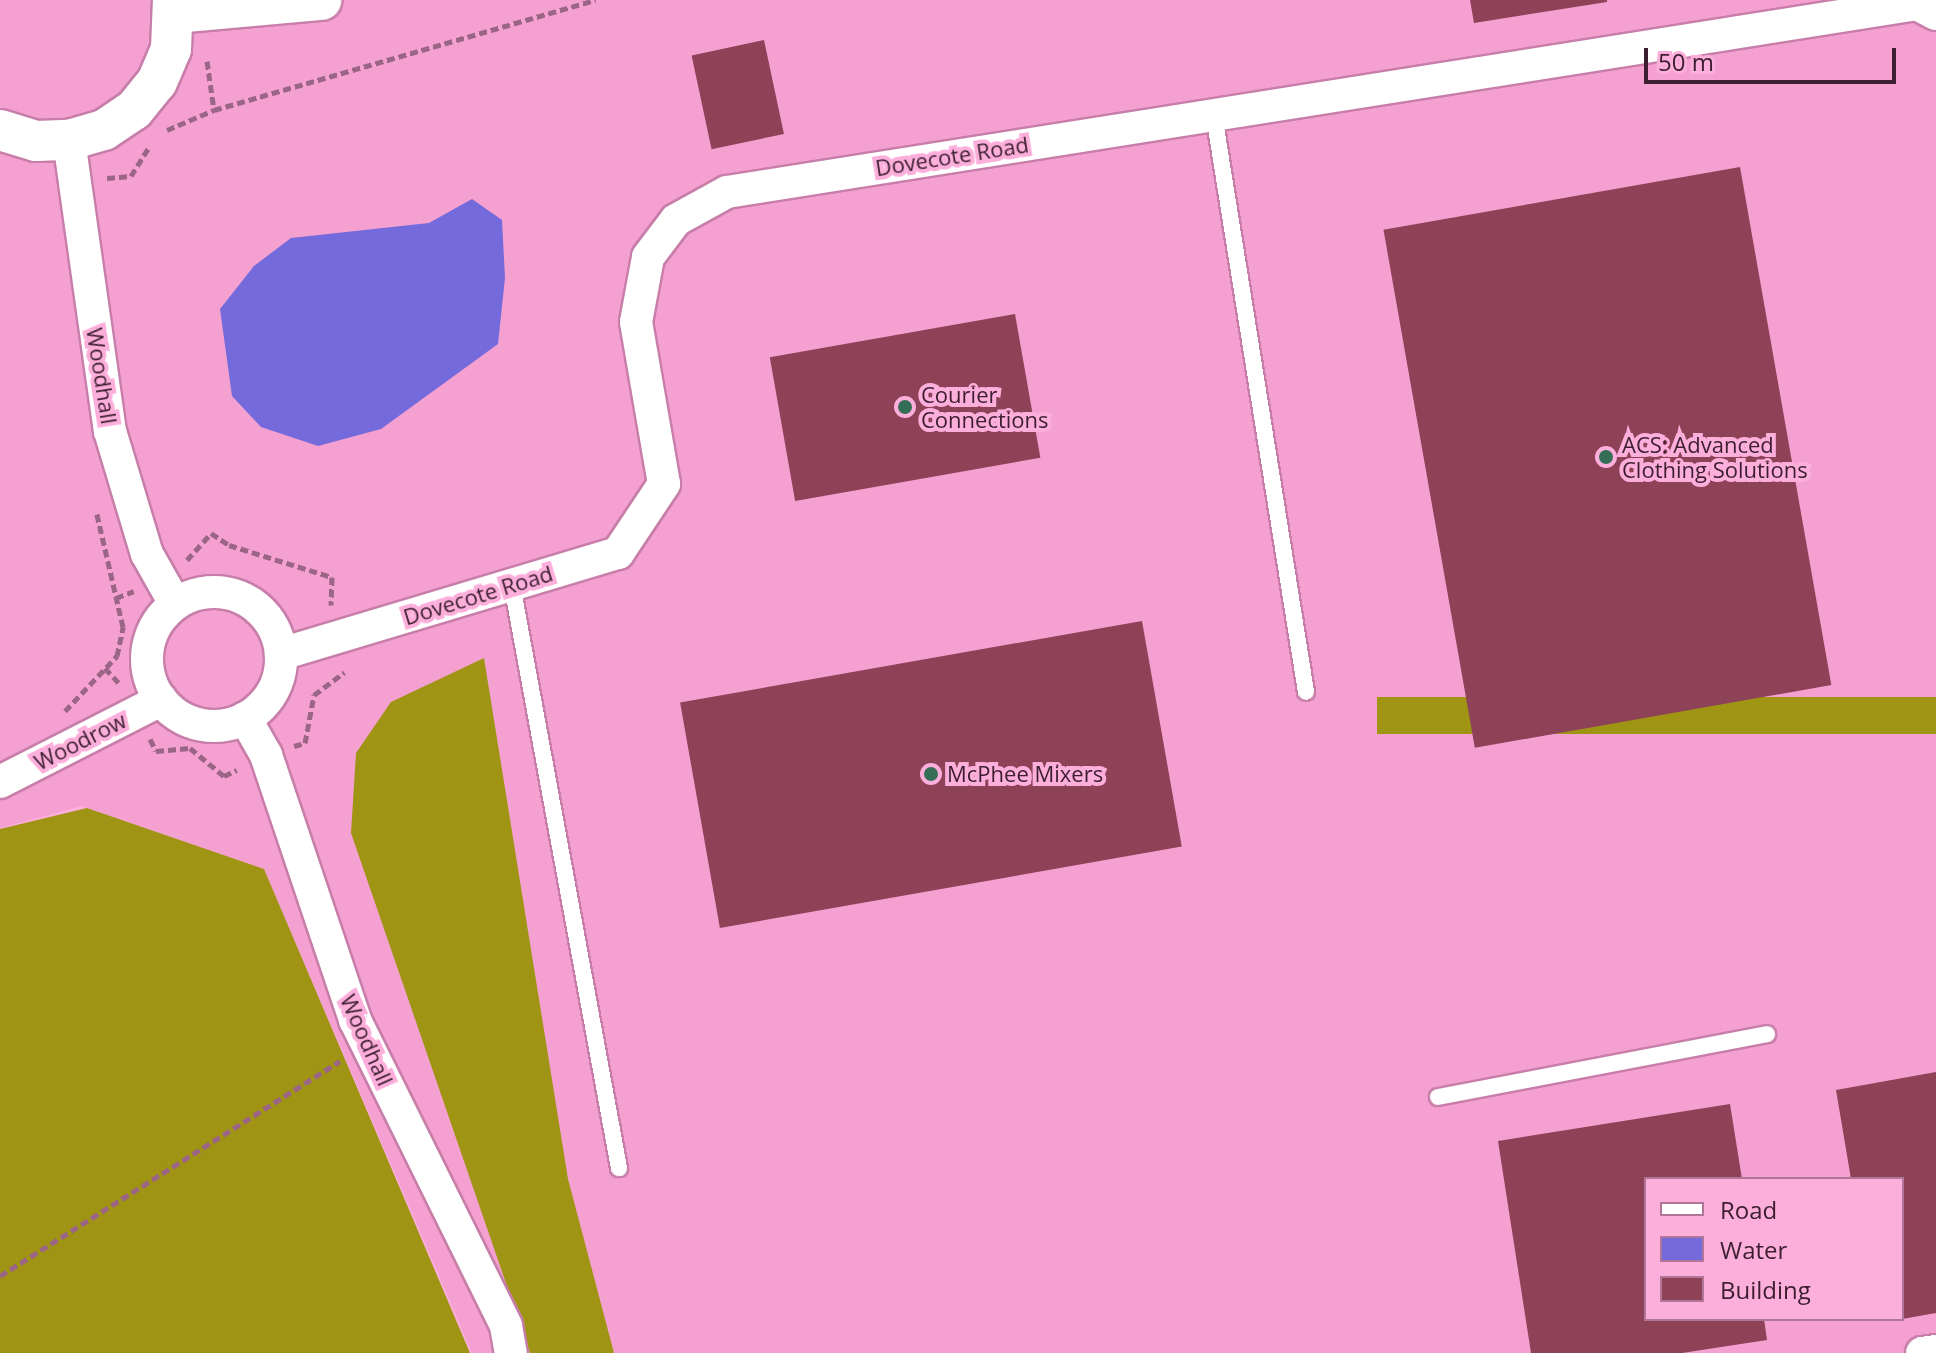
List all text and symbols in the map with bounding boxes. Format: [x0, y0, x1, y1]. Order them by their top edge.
scale bar [1648, 32, 1900, 82]
text: 50 m [1658, 45, 1714, 78]
street label: Dovecote Road [874, 131, 1030, 181]
street label: Woodhall [81, 326, 123, 426]
place label: Courier Connections [921, 381, 1049, 432]
marker: Courier Connections [896, 398, 914, 416]
place label: ACS: Advanced Clothing Solutions [1622, 431, 1808, 482]
marker: ACS: Advanced Clothing Solutions [1597, 448, 1615, 466]
street label: Dovecote Road [400, 560, 556, 630]
street label: Woodrow [30, 707, 130, 775]
place label: McPhee Mixers [947, 761, 1103, 787]
marker: McPhee Mixers [922, 765, 940, 783]
street label: Woodhall [335, 990, 399, 1090]
legend [1644, 1177, 1904, 1321]
text: Road [1720, 1193, 1777, 1226]
text: Water [1720, 1233, 1787, 1266]
text: Building [1720, 1273, 1811, 1306]

